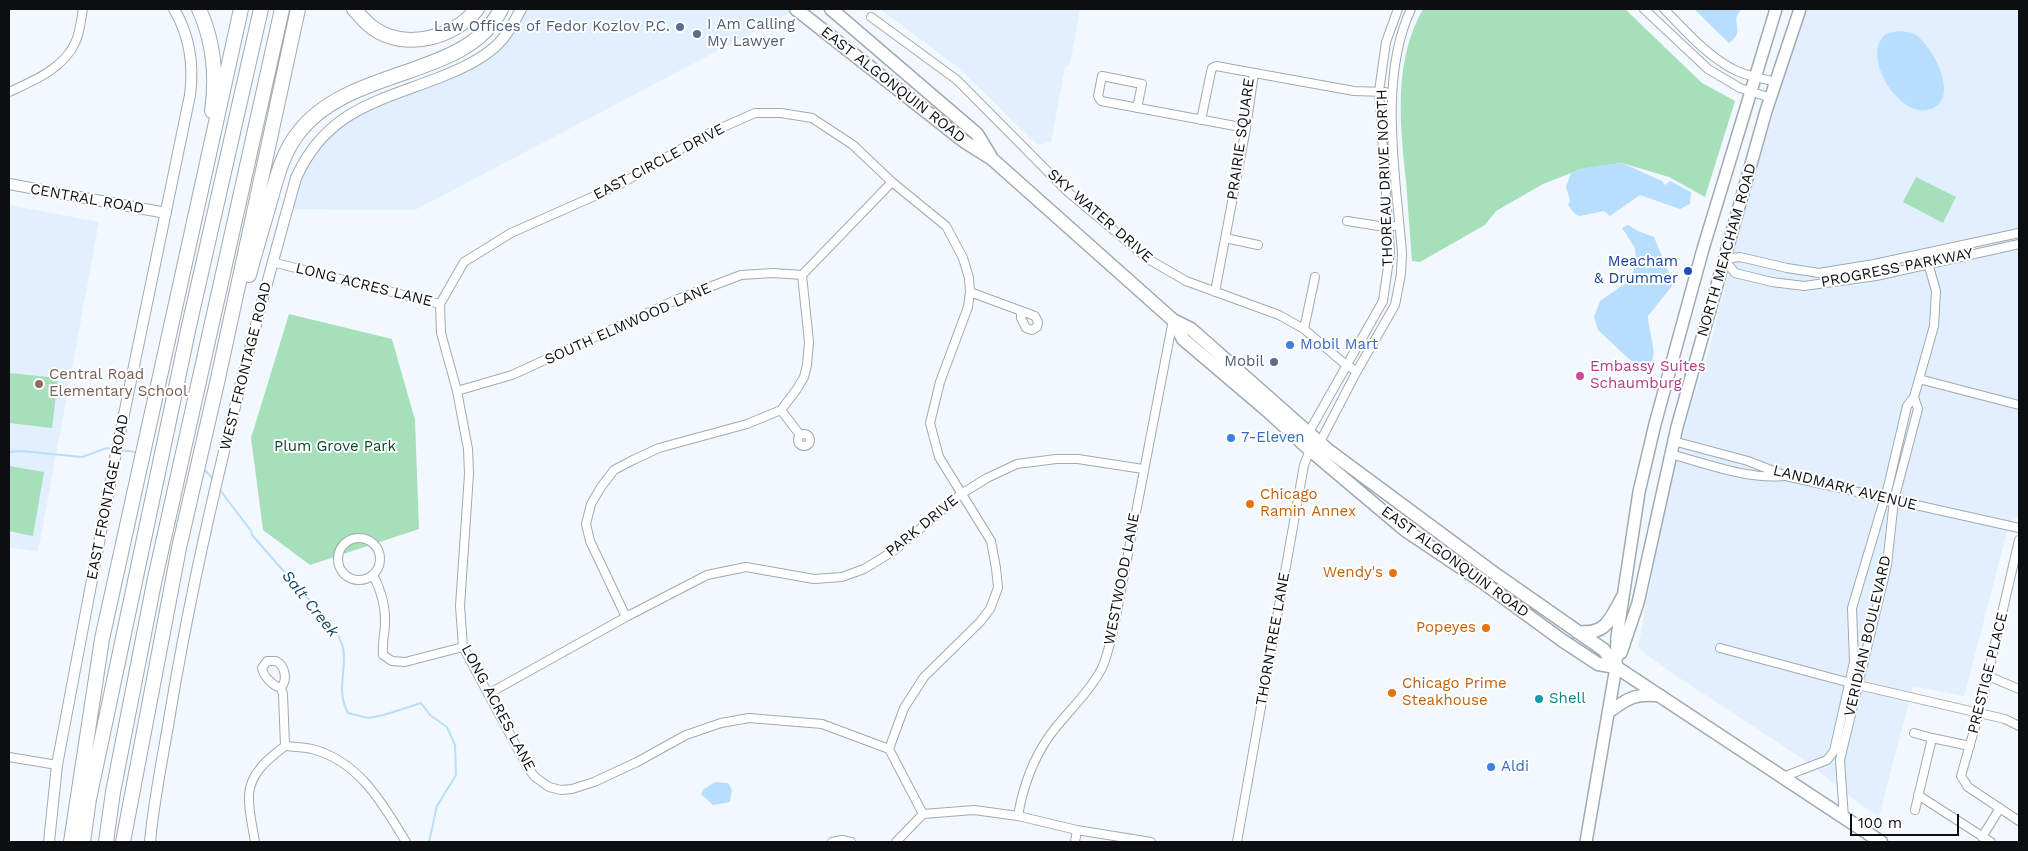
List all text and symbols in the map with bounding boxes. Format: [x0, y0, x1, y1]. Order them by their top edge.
place label: I Am Calling My Lawyer [707, 16, 795, 51]
place label: Law Offices of Fedor Kozlov P.C. [434, 18, 670, 36]
marker: Law Offices of Fedor Kozlov P.C. [674, 21, 686, 33]
street label: EAST ALGONQUIN ROAD [817, 23, 969, 147]
marker: I Am Calling My Lawyer [691, 28, 703, 40]
street label: PRAIRIE SQUARE [1224, 77, 1258, 201]
street label: THOREAU DRIVE NORTH [1373, 89, 1397, 267]
street label: EAST CIRCLE DRIVE [590, 120, 728, 204]
street label: NORTH MEACHAM ROAD [1694, 161, 1760, 339]
street label: SKY WATER DRIVE [1044, 165, 1156, 267]
street label: CENTRAL ROAD [29, 180, 145, 218]
street label: PROGRESS PARKWAY [1819, 244, 1975, 292]
place label: Meacham & Drummer [1594, 253, 1678, 288]
street label: LONG ACRES LANE [294, 259, 434, 311]
marker: Meacham & Drummer [1682, 265, 1694, 277]
street label: SOUTH ELMWOOD LANE [542, 279, 714, 369]
street label: WEST FRONTAGE ROAD [216, 280, 276, 452]
place label: Mobil Mart [1300, 336, 1378, 354]
marker: Mobil Mart [1284, 339, 1296, 351]
place label: Mobil [1224, 353, 1264, 371]
marker: Mobil [1268, 356, 1280, 368]
place label: Embassy Suites Schaumburg [1590, 358, 1706, 393]
place label: Central Road Elementary School [49, 366, 188, 401]
marker: Embassy Suites Schaumburg [1574, 370, 1586, 382]
marker: Central Road Elementary School [33, 378, 45, 390]
street label: EAST FRONTAGE ROAD [83, 413, 133, 581]
place label: 7-Eleven [1241, 429, 1305, 447]
marker: 7-Eleven [1225, 432, 1237, 444]
park label: Plum Grove Park [274, 438, 396, 456]
street label: LANDMARK AVENUE [1771, 461, 1919, 515]
place label: Chicago Ramin Annex [1260, 486, 1356, 521]
street label: PARK DRIVE [882, 491, 962, 561]
marker: Chicago Ramin Annex [1244, 498, 1256, 510]
street label: EAST ALGONQUIN ROAD [1378, 502, 1532, 622]
street label: WESTWOOD LANE [1100, 511, 1144, 647]
street label: VERIDIAN BOULEVARD [1841, 554, 1895, 718]
place label: Wendy's [1323, 564, 1383, 582]
water label: Salt Creek [277, 567, 343, 641]
marker: Wendy's [1387, 567, 1399, 579]
street label: THORNTREE LANE [1252, 571, 1294, 707]
street label: PRESTIGE PLACE [1964, 610, 2012, 736]
place label: Popeyes [1416, 619, 1476, 637]
marker: Popeyes [1480, 622, 1492, 634]
street label: LONG ACRES LANE [457, 642, 539, 774]
place label: Chicago Prime Steakhouse [1402, 675, 1507, 710]
marker: Chicago Prime Steakhouse [1386, 687, 1398, 699]
place label: Shell [1549, 690, 1586, 708]
marker: Shell [1533, 693, 1545, 705]
place label: Aldi [1501, 758, 1529, 776]
marker: Aldi [1485, 761, 1497, 773]
scale bar [1853, 804, 1962, 836]
text: 100 m [1858, 814, 1902, 832]

